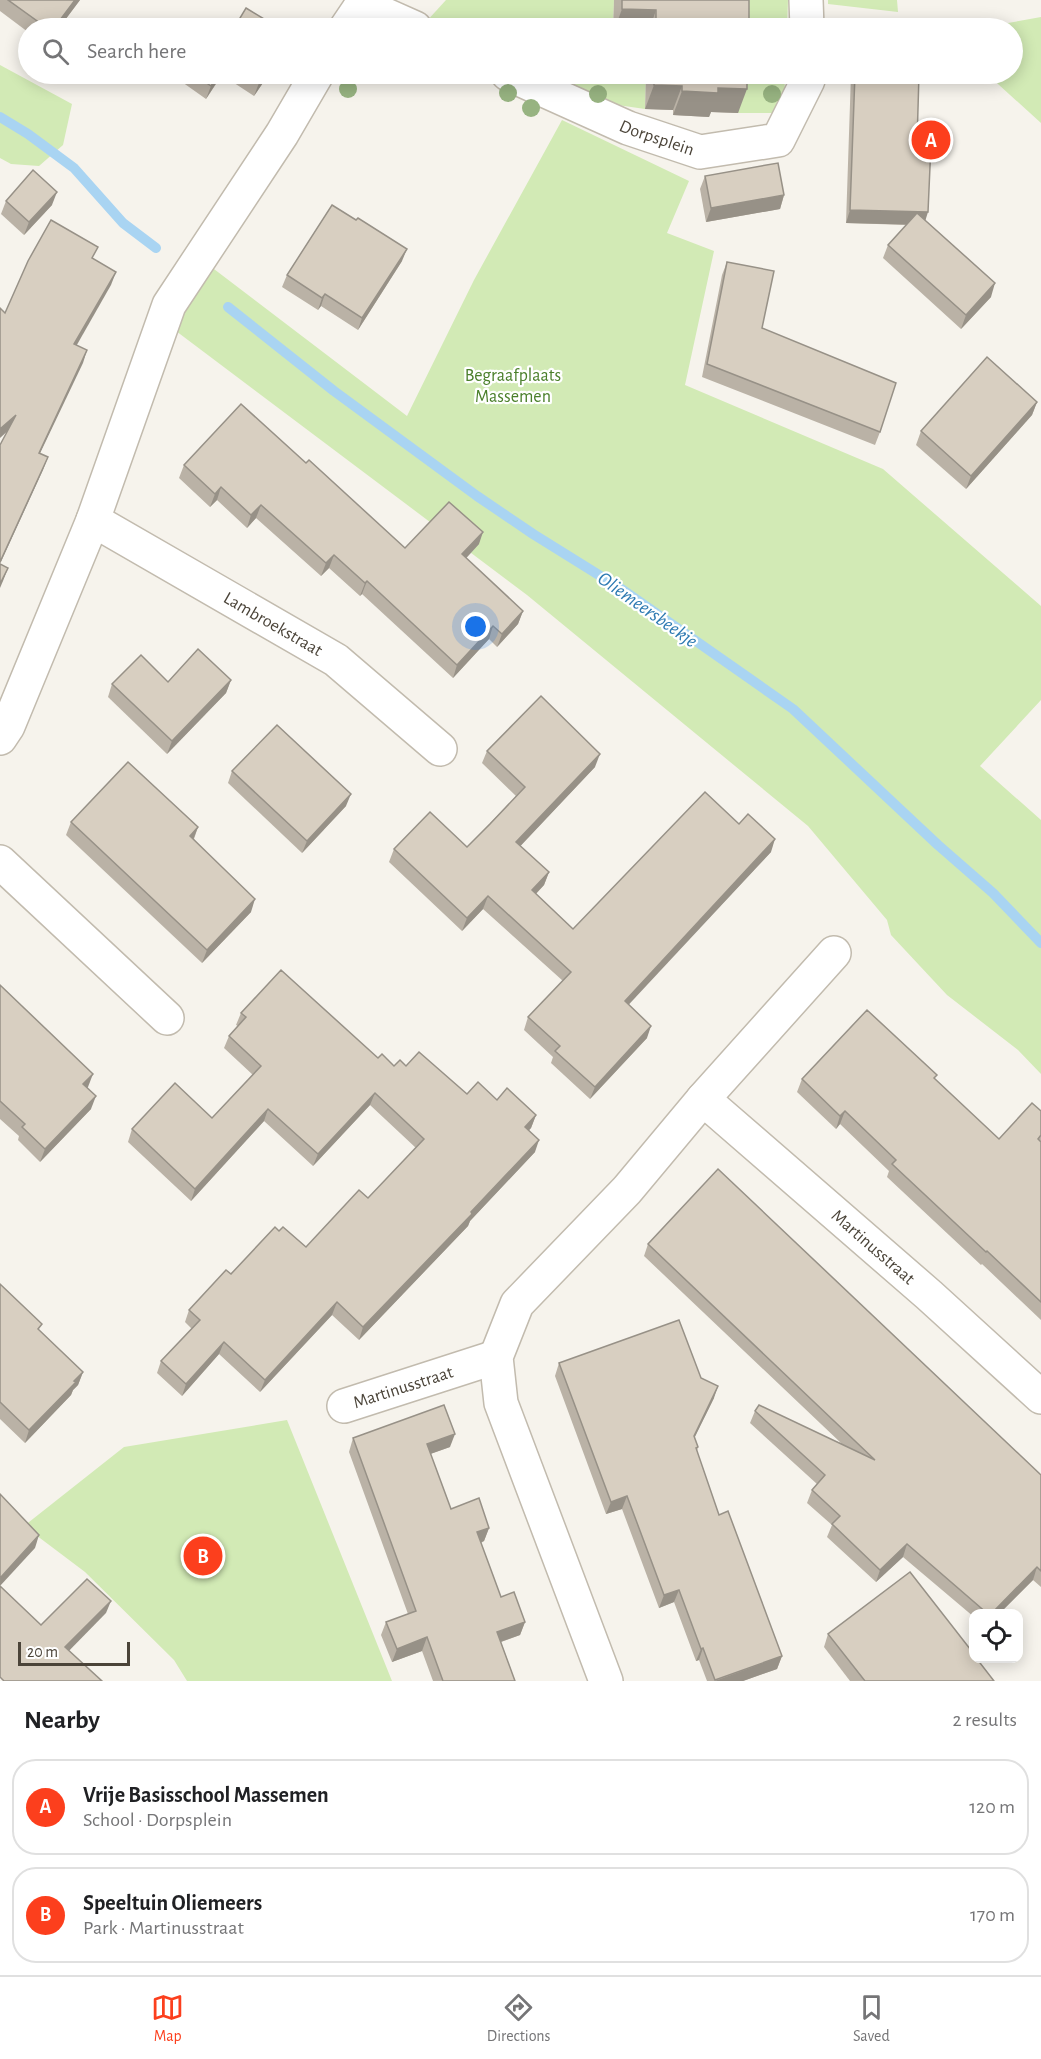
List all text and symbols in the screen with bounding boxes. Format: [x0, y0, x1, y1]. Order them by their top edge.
search box [18, 18, 1023, 84]
icon: search [39, 35, 72, 68]
text: Search here [87, 40, 186, 62]
street label: Dorpsplein [616, 117, 696, 159]
pin: A [912, 118, 950, 162]
park label: Begraafplaats Massemen [465, 367, 561, 406]
water label: Oliemeersbeekje [594, 568, 701, 652]
street label: Lambroekstraat [220, 589, 325, 660]
your location [461, 612, 490, 641]
street label: Martinusstraat [828, 1207, 918, 1288]
street label: Martinusstraat [351, 1363, 456, 1412]
pin: B [184, 1534, 222, 1578]
map controls [969, 1609, 1023, 1663]
button: locate [969, 1609, 1023, 1663]
scale bar [18, 1639, 130, 1666]
text: 20 m [27, 1644, 58, 1660]
text: Nearby [24, 1707, 100, 1733]
text: 2 results [953, 1710, 1017, 1730]
text: Vrije Basisschool Massemen [83, 1784, 329, 1806]
text: A [40, 1797, 52, 1817]
text: 120 m [969, 1797, 1015, 1817]
text: School · Dorpsplein [83, 1810, 232, 1830]
text: Speeltuin Oliemeers [83, 1892, 262, 1914]
text: B [40, 1905, 51, 1925]
text: 170 m [970, 1905, 1015, 1925]
text: Park · Martinusstraat [83, 1918, 244, 1938]
tab: Map [151, 1991, 184, 2046]
tab: Directions [487, 1991, 551, 2046]
tab: Saved [853, 1991, 890, 2046]

